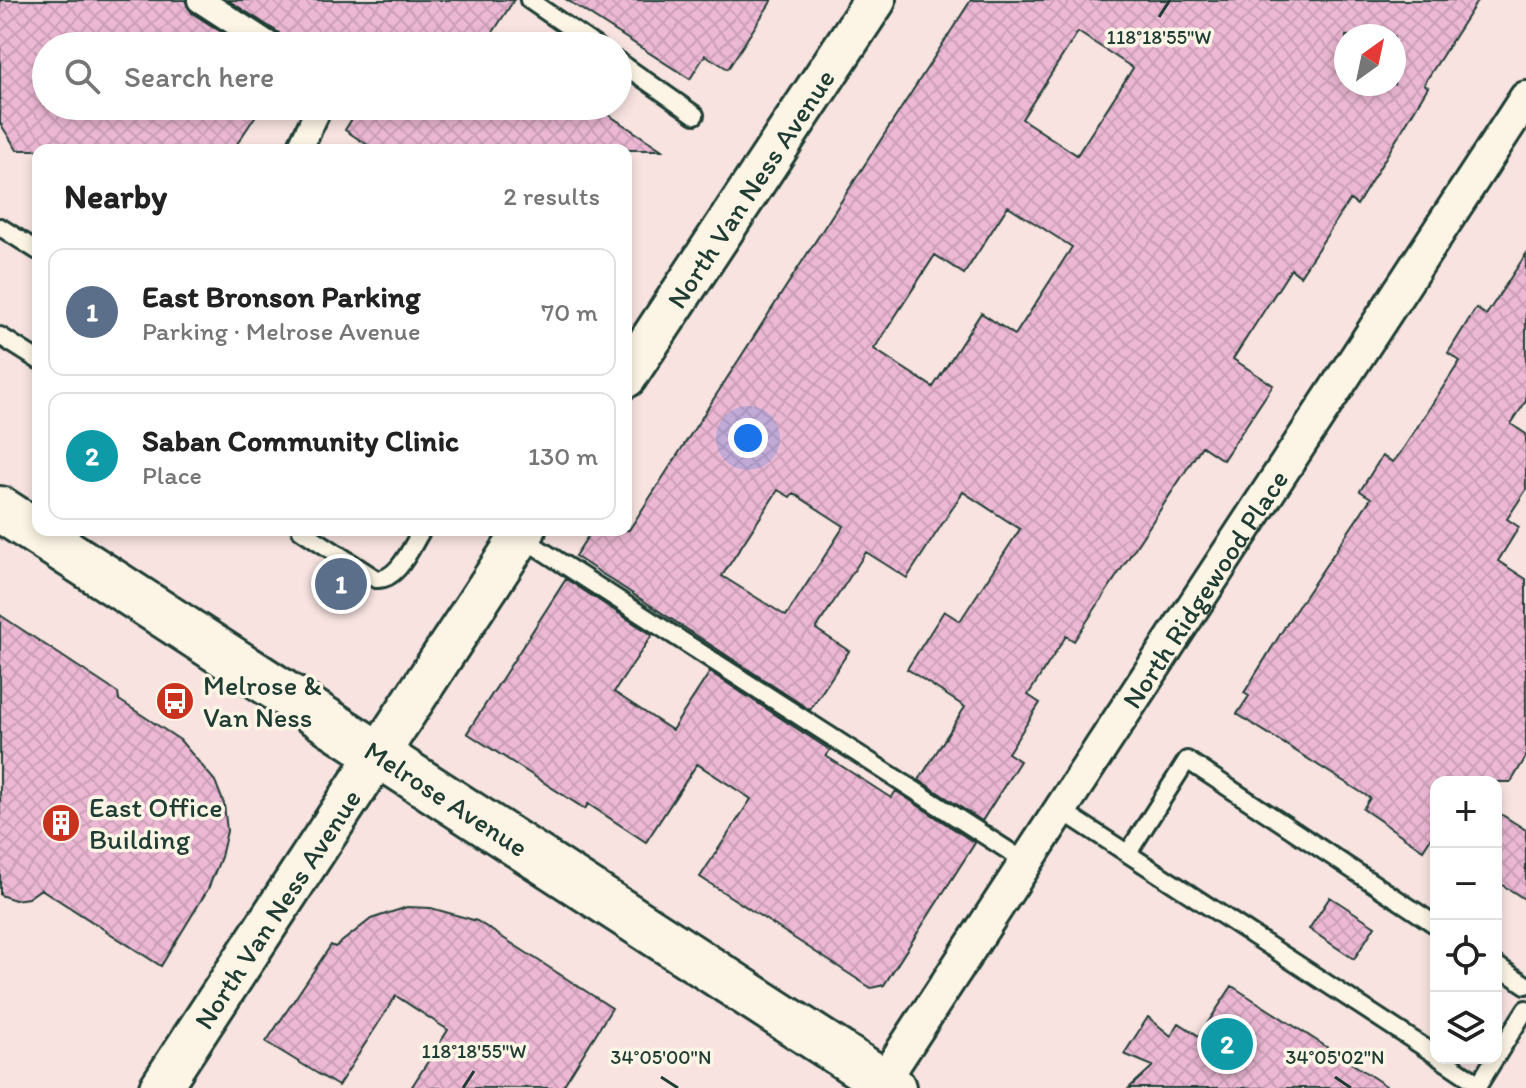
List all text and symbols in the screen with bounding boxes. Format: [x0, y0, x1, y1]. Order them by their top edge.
north arrow [1334, 24, 1406, 96]
text: 118°18'55"W [1107, 25, 1211, 49]
search box [32, 32, 632, 120]
icon: search [60, 54, 104, 98]
text: Search here [124, 58, 274, 95]
street label: North Van Ness Avenue [659, 62, 842, 315]
text: Nearby [64, 176, 167, 217]
text: 2 results [503, 180, 600, 212]
text: East Bronson Parking [142, 278, 420, 315]
text: 1 [86, 296, 98, 328]
text: 70 m [541, 296, 598, 328]
text: Parking · Melrose Avenue [142, 315, 420, 347]
your location [728, 418, 768, 458]
text: Saban Community Clinic [142, 422, 459, 459]
text: 2 [85, 440, 99, 472]
text: 130 m [528, 440, 598, 472]
text: Place [142, 459, 202, 491]
street label: North Ridgewood Place [1114, 463, 1295, 715]
pin: 1 [315, 554, 367, 614]
place label: Melrose & Van Ness [203, 668, 322, 734]
bus stop icon: Melrose & Van Ness [154, 680, 196, 722]
street label: Melrose Avenue [358, 733, 535, 864]
map controls [1430, 776, 1502, 1064]
button: + [1430, 776, 1502, 848]
street label: North Van Ness Avenue [186, 782, 368, 1035]
place label: East Office Building [89, 790, 223, 856]
building icon: East Office Building [40, 802, 82, 844]
button: − [1430, 848, 1502, 920]
button: locate [1430, 920, 1502, 992]
button: layers [1430, 992, 1502, 1064]
pin: 2 [1201, 1014, 1253, 1074]
text: 118°18'55"W [422, 1039, 526, 1063]
text: 34°05'00"N [611, 1045, 711, 1069]
text: 34°05'02"N [1286, 1045, 1385, 1069]

